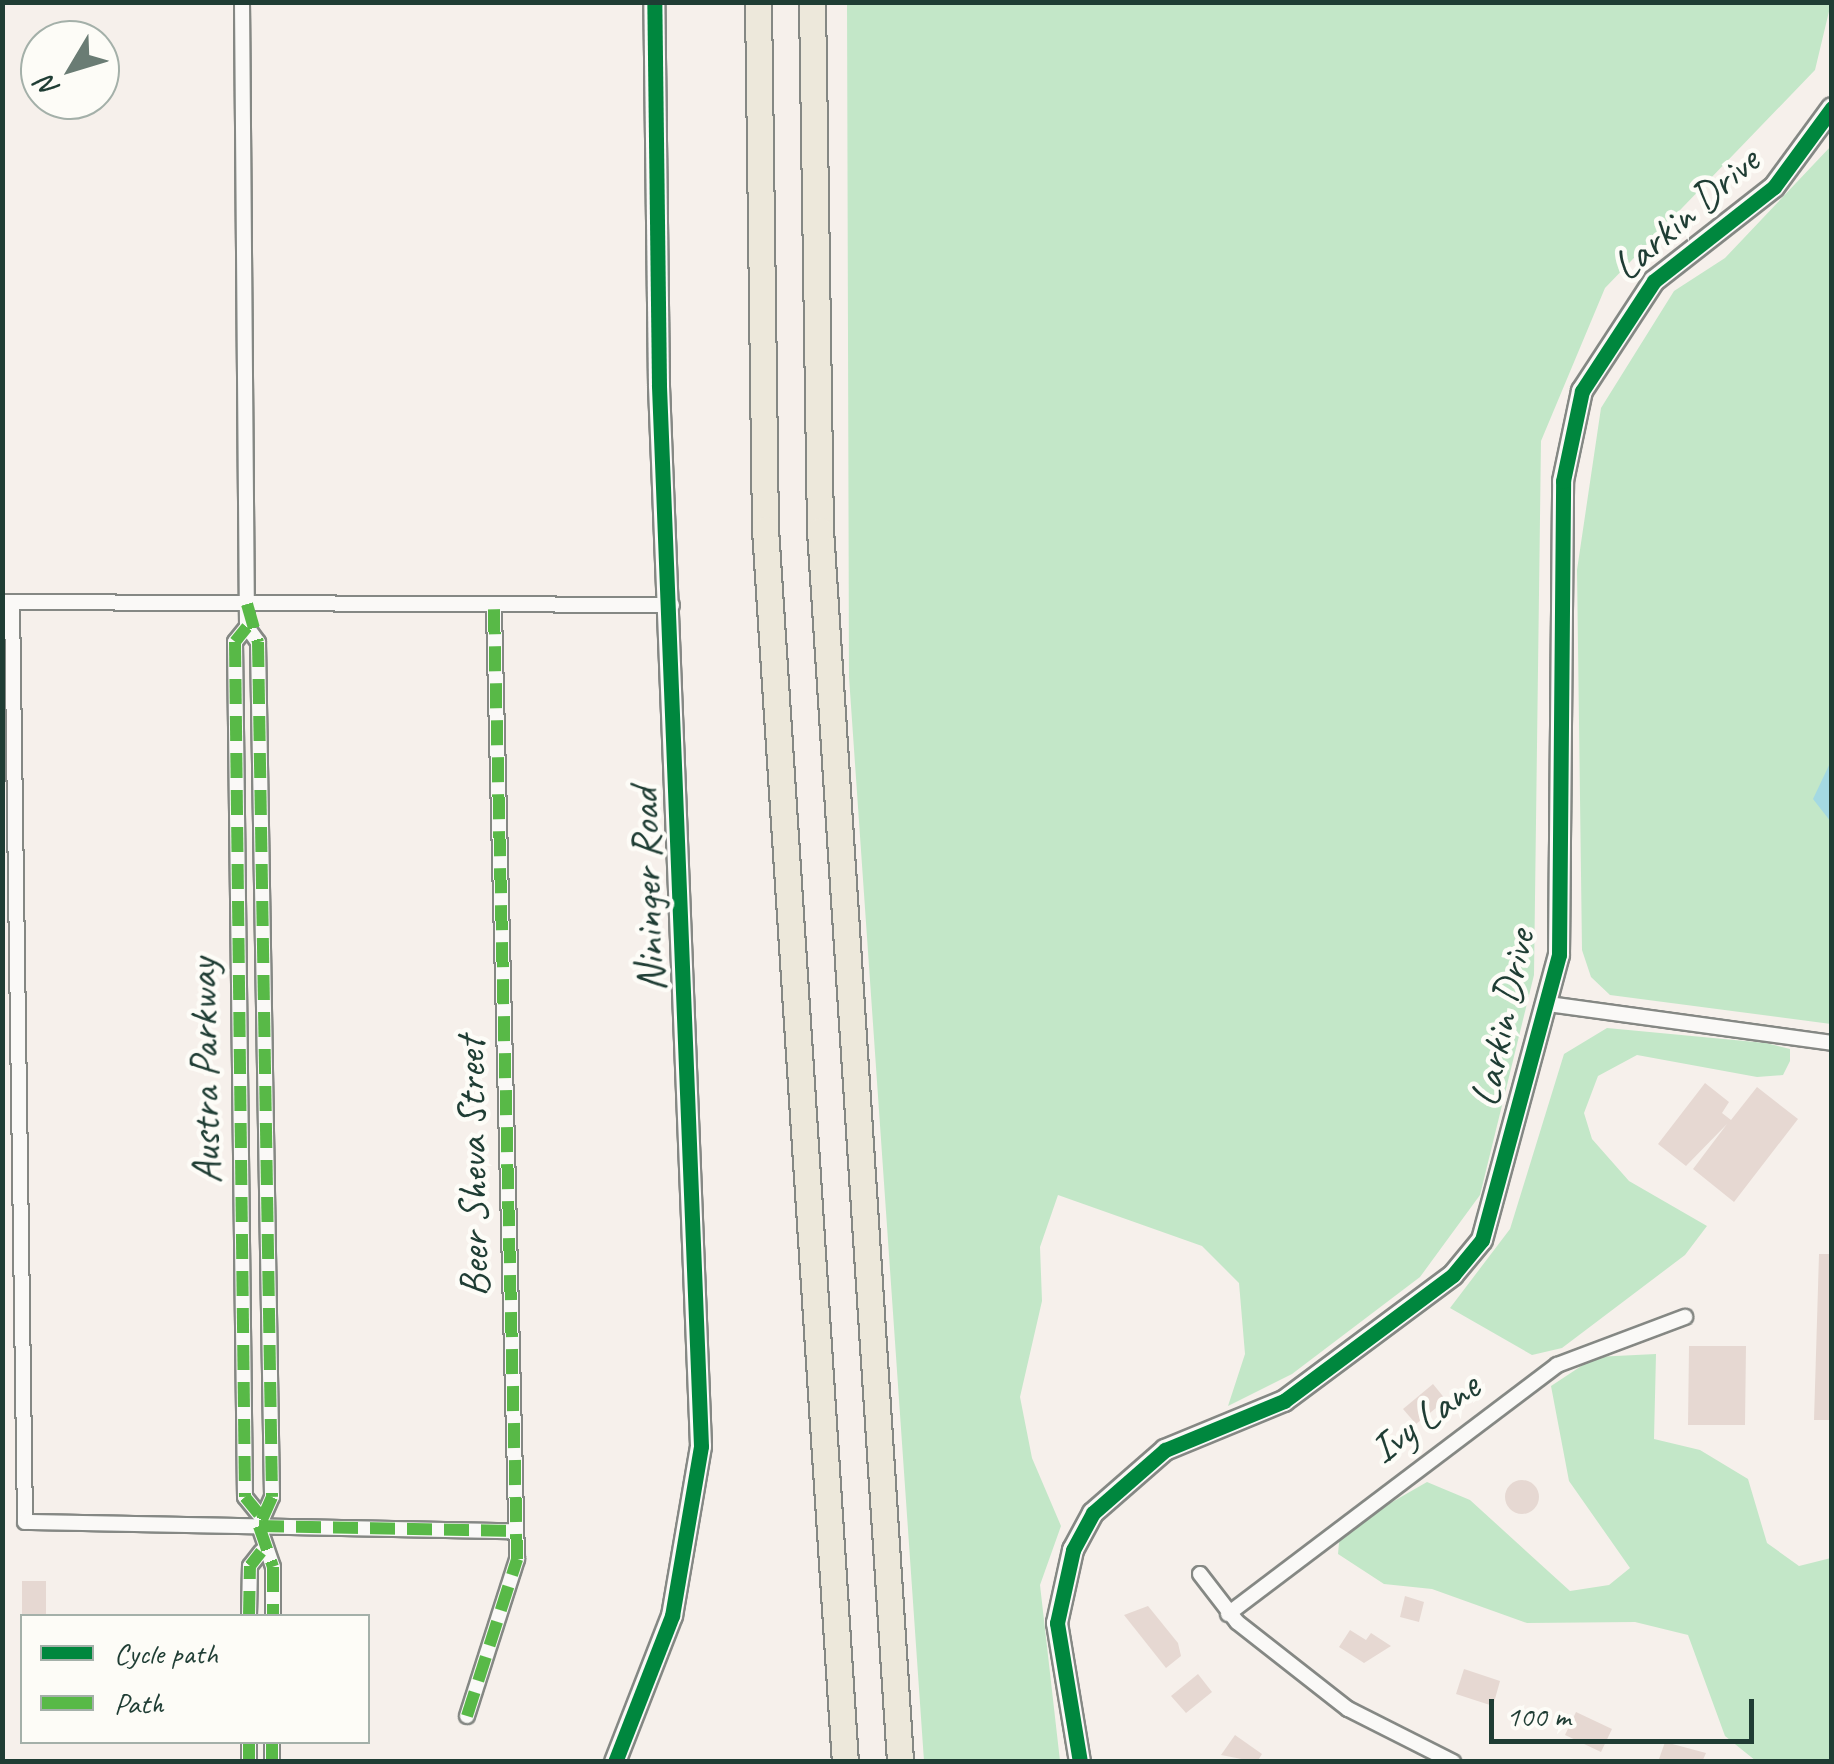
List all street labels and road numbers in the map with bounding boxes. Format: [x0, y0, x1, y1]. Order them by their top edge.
street label: Larkin Drive [1602, 136, 1770, 292]
street label: Nininger Road [619, 787, 677, 993]
street label: Larkin Drive [1460, 925, 1546, 1111]
street label: Austra Parkway [178, 958, 232, 1184]
street label: Beer Sheva Street [446, 1036, 500, 1298]
street label: Ivy Lane [1360, 1361, 1490, 1475]

